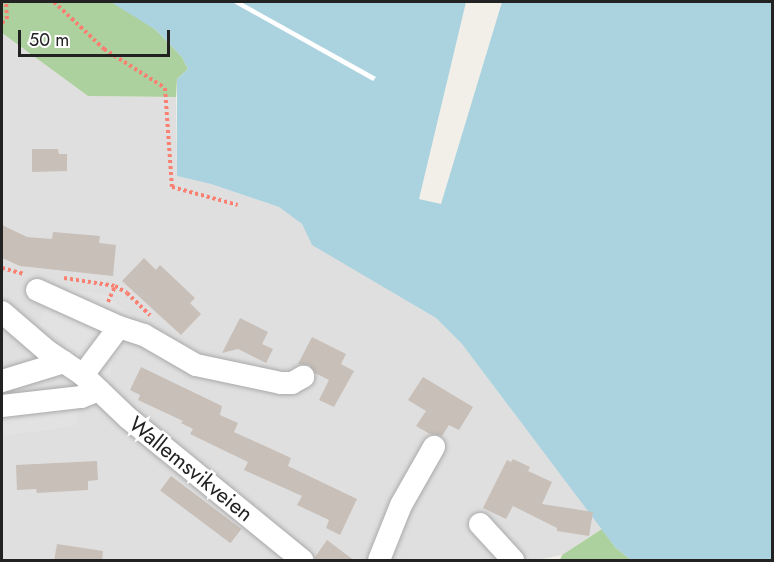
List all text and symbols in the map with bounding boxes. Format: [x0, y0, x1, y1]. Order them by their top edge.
scale bar [21, 18, 172, 56]
text: 50 m [29, 27, 69, 53]
street label: Wallemsvikveien [124, 411, 258, 527]

